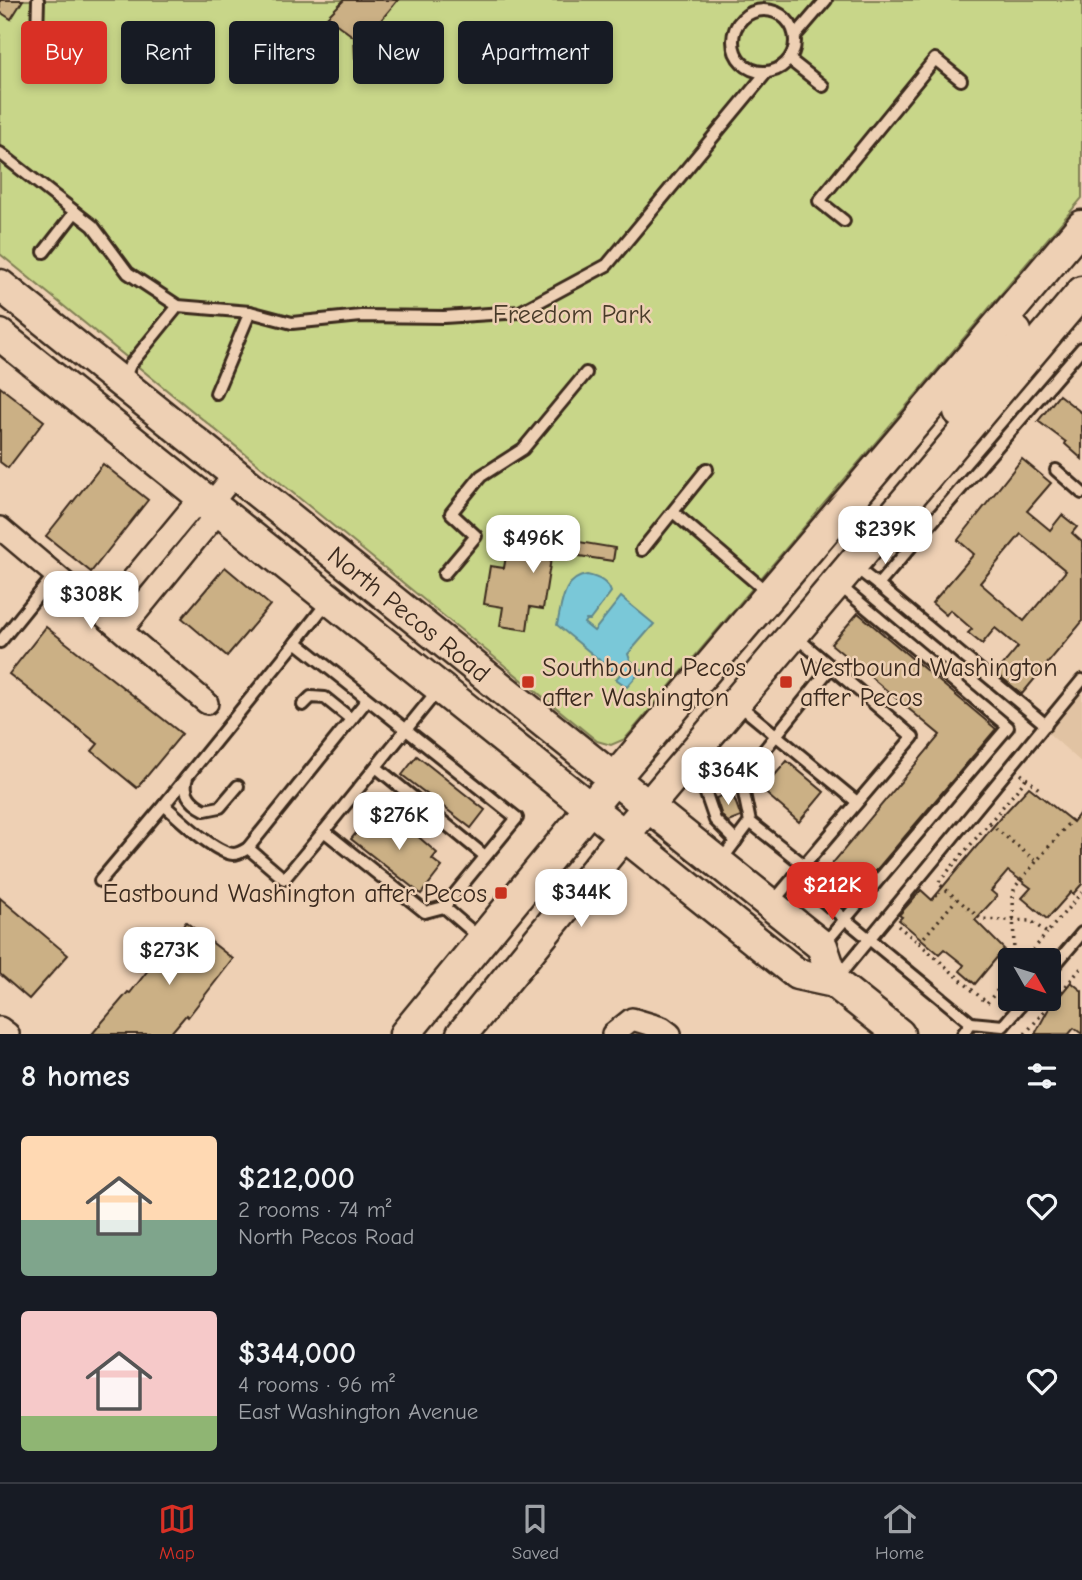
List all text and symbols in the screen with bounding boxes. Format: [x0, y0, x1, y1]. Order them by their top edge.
chip: Buy [21, 21, 107, 84]
chip: Rent [121, 21, 215, 84]
chip: Filters [229, 21, 339, 84]
chip: New [353, 21, 444, 84]
chip: Apartment [458, 21, 613, 84]
park label: Freedom Park [493, 300, 652, 330]
pin: $239K [836, 506, 934, 566]
text: $239K [854, 515, 916, 542]
pin: $496K [484, 516, 582, 575]
text: $496K [502, 524, 564, 551]
street label: North Pecos Road [321, 541, 496, 689]
pin: $308K [42, 572, 140, 631]
text: $308K [59, 580, 123, 607]
place label: Southbound Pecos after Washington [542, 653, 746, 713]
place label: Westbound Washington after Pecos [800, 653, 1058, 713]
marker: Southbound Pecos after Washington [520, 674, 536, 690]
marker: Westbound Washington after Pecos [778, 674, 794, 690]
pin: $364K [679, 748, 777, 807]
text: $364K [698, 756, 758, 783]
pin: $276K [350, 792, 448, 852]
text: $276K [369, 801, 429, 828]
pin: $212K [783, 862, 881, 922]
pin: $344K [532, 870, 630, 929]
text: $212K [803, 871, 861, 898]
text: $344K [551, 878, 611, 905]
place label: Eastbound Washington after Pecos [103, 879, 487, 909]
marker: Eastbound Washington after Pecos [493, 885, 509, 901]
pin: $273K [120, 928, 218, 987]
text: $273K [139, 936, 199, 963]
north arrow [998, 948, 1060, 1012]
map controls [998, 948, 1061, 1011]
icon: filters [1023, 1057, 1061, 1095]
text: 8 homes [21, 1059, 130, 1094]
text: $212,000 [238, 1161, 355, 1196]
icon: home [77, 1164, 161, 1248]
icon: heart [1023, 1187, 1061, 1225]
text: 2 rooms · 74 m² [238, 1196, 391, 1223]
text: North Pecos Road [238, 1223, 414, 1250]
text: $344,000 [238, 1336, 356, 1371]
icon: home [77, 1339, 161, 1423]
icon: heart [1023, 1362, 1061, 1400]
text: 4 rooms · 96 m² [238, 1371, 395, 1398]
text: East Washington Avenue [238, 1398, 478, 1425]
tab: Map [158, 1500, 196, 1564]
tab: Saved [512, 1500, 559, 1564]
tab: Home [875, 1500, 924, 1564]

